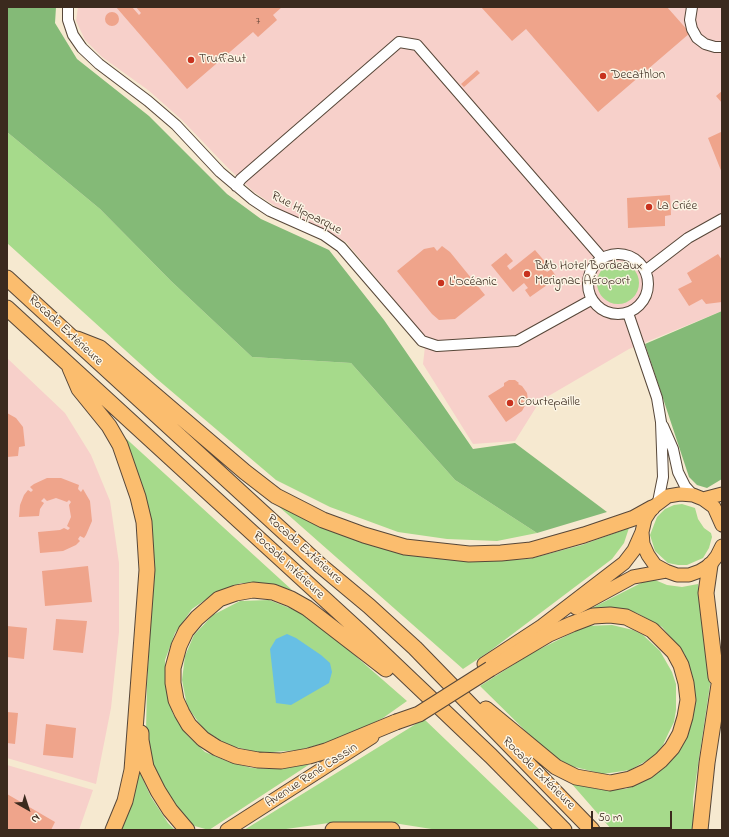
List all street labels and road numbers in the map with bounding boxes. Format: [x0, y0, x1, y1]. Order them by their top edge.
street label: Rue Hipparque [268, 189, 344, 239]
street label: Rocade Extérieure [24, 292, 106, 370]
street label: Rocade Extérieure [263, 512, 345, 588]
street label: Rocade Intérieure [249, 529, 327, 603]
street label: Rocade Extérieure [498, 734, 578, 814]
street label: Avenue René Cassin [263, 740, 361, 812]

